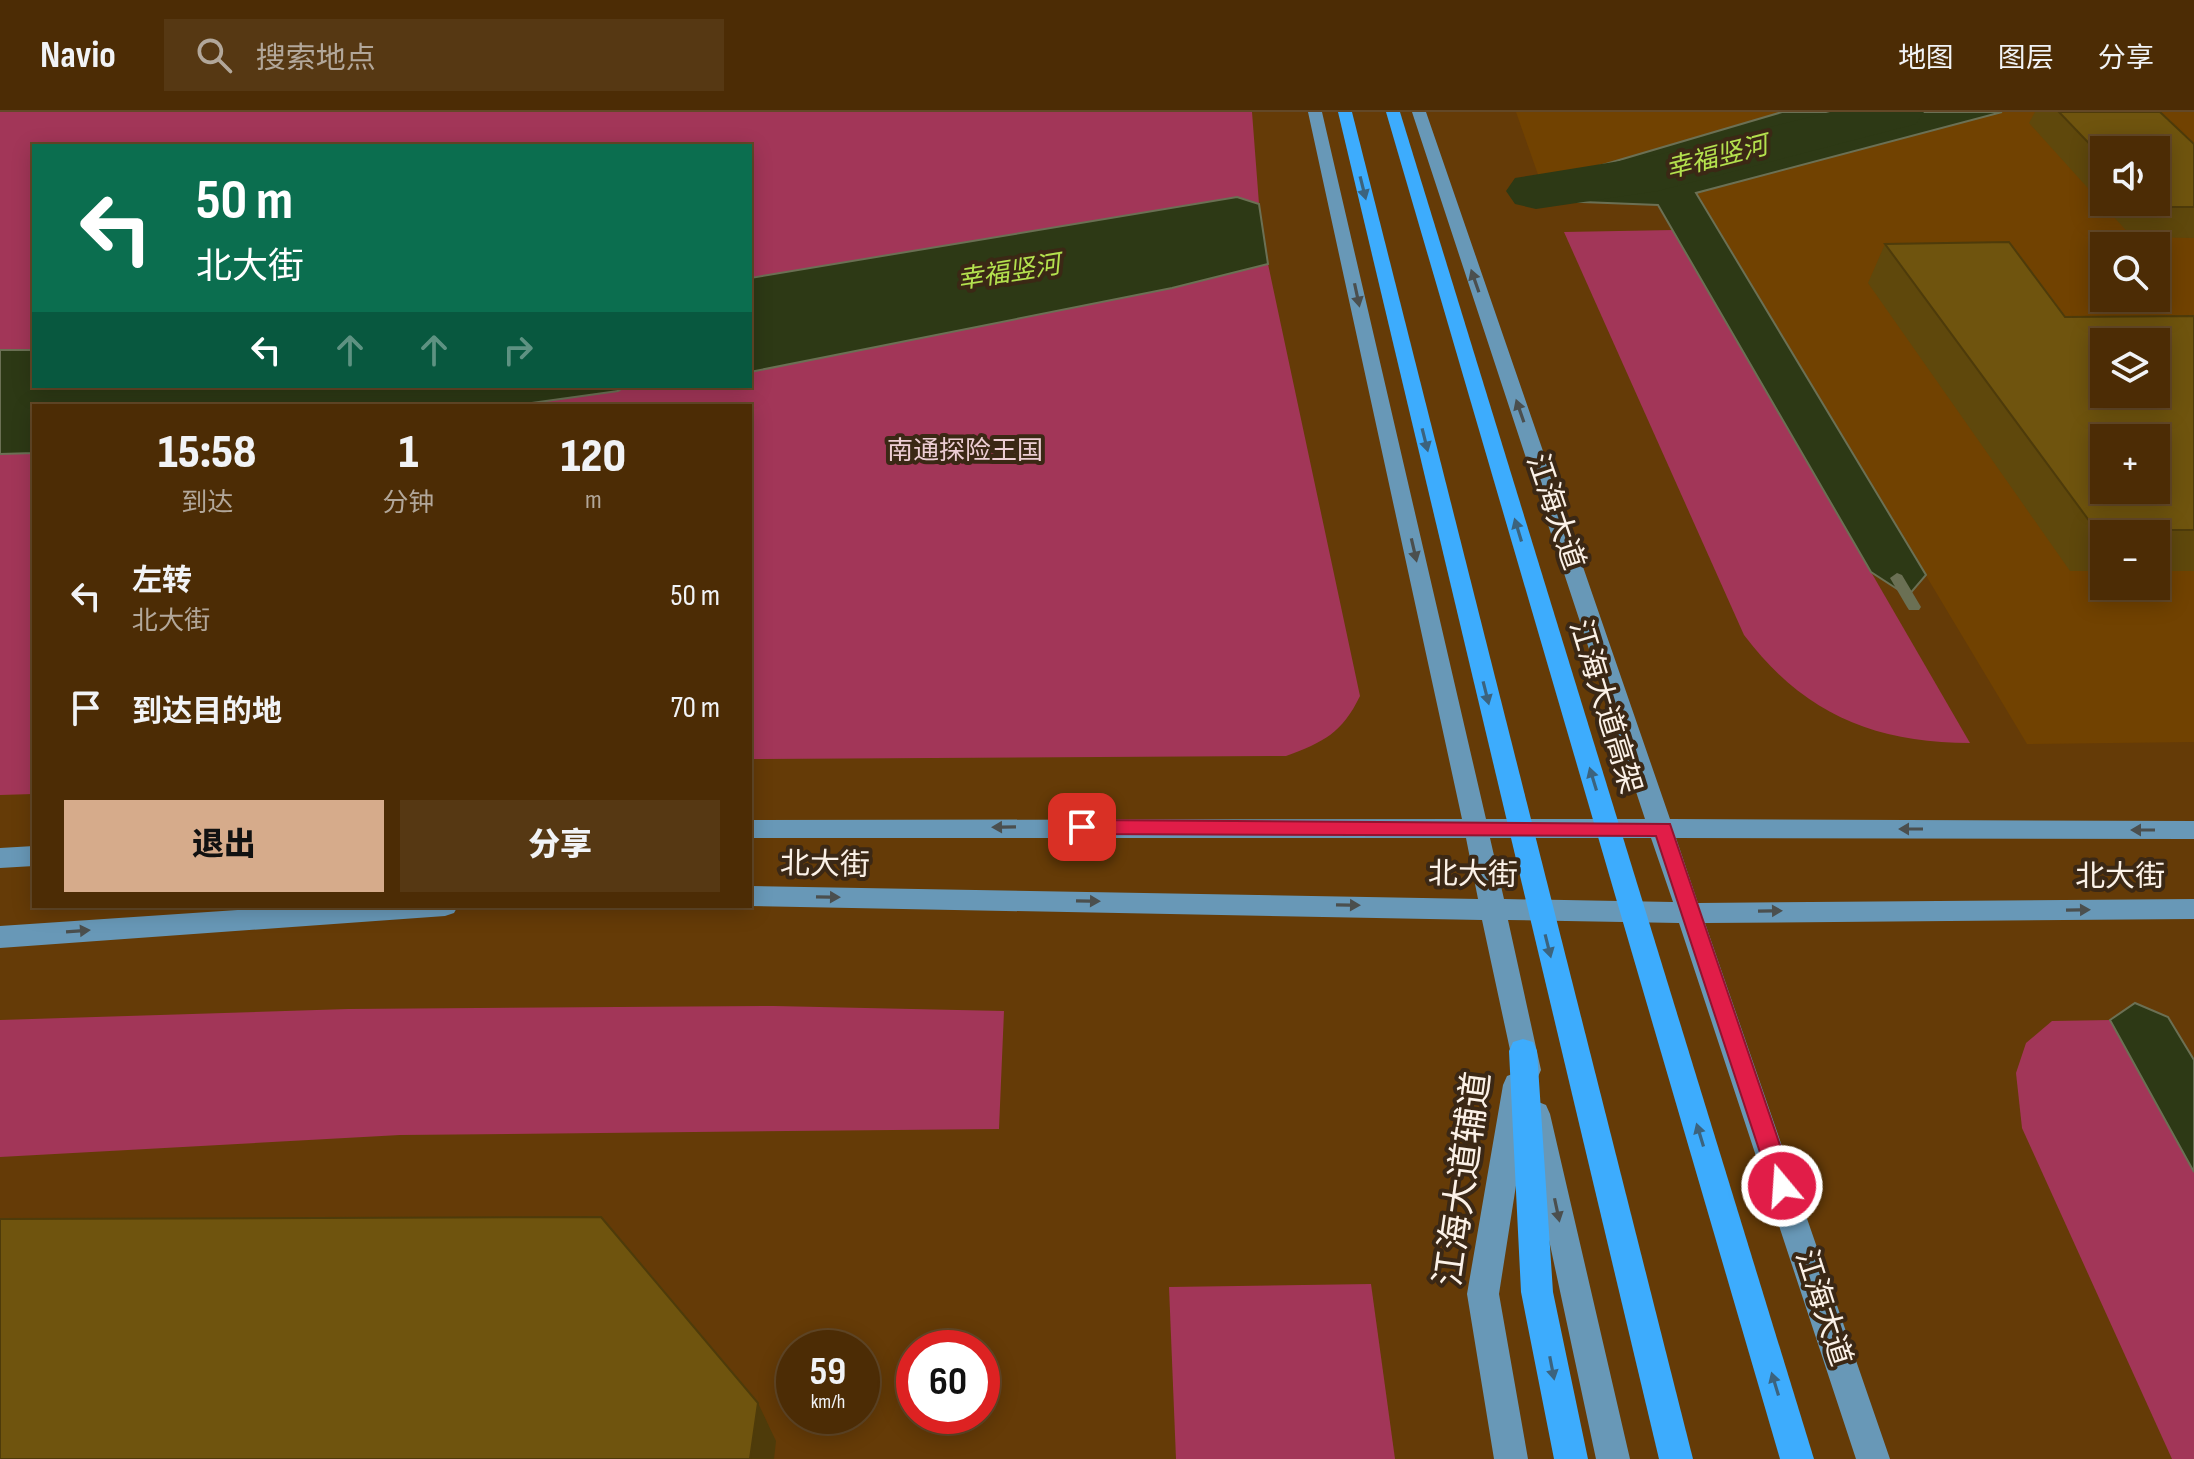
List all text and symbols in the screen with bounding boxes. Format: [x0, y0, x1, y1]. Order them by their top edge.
search box [164, 19, 724, 91]
text: Navio [40, 33, 116, 78]
icon: search [192, 33, 236, 77]
text: 搜索地点 [256, 41, 376, 77]
text: 地图 [1898, 42, 1954, 75]
text: 图层 [1998, 42, 2054, 75]
text: 分享 [2098, 42, 2154, 75]
water label: 幸福竖河 [1663, 129, 1776, 186]
map controls [2090, 136, 2170, 600]
button: sound [2090, 136, 2170, 216]
text: 50 m [196, 168, 293, 235]
one-way arrow [1358, 175, 1370, 200]
icon: left [64, 176, 168, 280]
button: search [2090, 232, 2170, 312]
text: 北大街 [196, 246, 304, 289]
water label: 幸福竖河 [955, 249, 1068, 296]
one-way arrow [1468, 268, 1481, 292]
one-way arrow [1351, 283, 1364, 308]
icon: left [244, 328, 288, 372]
icon: ahead [328, 328, 372, 372]
icon: ahead [412, 328, 456, 372]
icon: right [496, 328, 540, 372]
button: layers [2090, 328, 2170, 408]
one-way arrow [1514, 398, 1526, 422]
text: 15:58 [158, 424, 256, 481]
text: 1 [399, 424, 418, 481]
button: + [2090, 424, 2170, 504]
text: 120 [561, 428, 626, 485]
one-way arrow [1419, 428, 1432, 453]
park label: 南通探险王国 [887, 436, 1043, 467]
street label: 江海大道 [1518, 449, 1592, 575]
text: m [585, 485, 602, 516]
text: 到达 [181, 488, 233, 519]
text: 分钟 [383, 488, 435, 519]
one-way arrow [1511, 518, 1524, 542]
button: − [2090, 520, 2170, 600]
one-way arrow [1408, 538, 1421, 563]
text: 左转 [132, 563, 192, 599]
icon: left [64, 574, 108, 618]
text: 50 m [671, 578, 720, 614]
text: 北大街 [132, 606, 210, 637]
street label: 江海大道高架 [1561, 616, 1649, 798]
one-way arrow [1481, 681, 1493, 706]
icon: arrive [64, 686, 108, 730]
text: 70 m [671, 690, 720, 726]
text: 到达目的地 [132, 694, 282, 730]
one-way arrow [1586, 767, 1599, 791]
pin [1048, 793, 1116, 861]
button: 退出 [64, 800, 384, 892]
button: 分享 [400, 800, 720, 892]
icon: arrive [1060, 805, 1104, 849]
one-way arrow [991, 821, 1016, 833]
one-way arrow [1898, 823, 1923, 835]
one-way arrow [2130, 824, 2155, 836]
street label: 北大街 [780, 846, 870, 884]
street label: 北大街 [1428, 856, 1518, 894]
street label: 北大街 [2075, 859, 2165, 895]
one-way arrow [816, 891, 841, 903]
one-way arrow [1076, 894, 1101, 907]
one-way arrow [1336, 898, 1361, 911]
one-way arrow [2066, 904, 2091, 916]
one-way arrow [1758, 905, 1783, 918]
one-way arrow [66, 924, 91, 937]
one-way arrow [1543, 933, 1555, 958]
street label: 江海大道辅道 [1428, 1069, 1500, 1289]
one-way arrow [1693, 1123, 1706, 1147]
position arrow [1740, 1144, 1824, 1228]
one-way arrow [1551, 1197, 1564, 1222]
street label: 江海大道 [1787, 1245, 1859, 1371]
speed limit sign: 60 [896, 1330, 1000, 1434]
text: 59 [810, 1348, 846, 1396]
one-way arrow [1547, 1356, 1559, 1381]
one-way arrow [1768, 1372, 1781, 1396]
text: km/h [811, 1390, 845, 1414]

